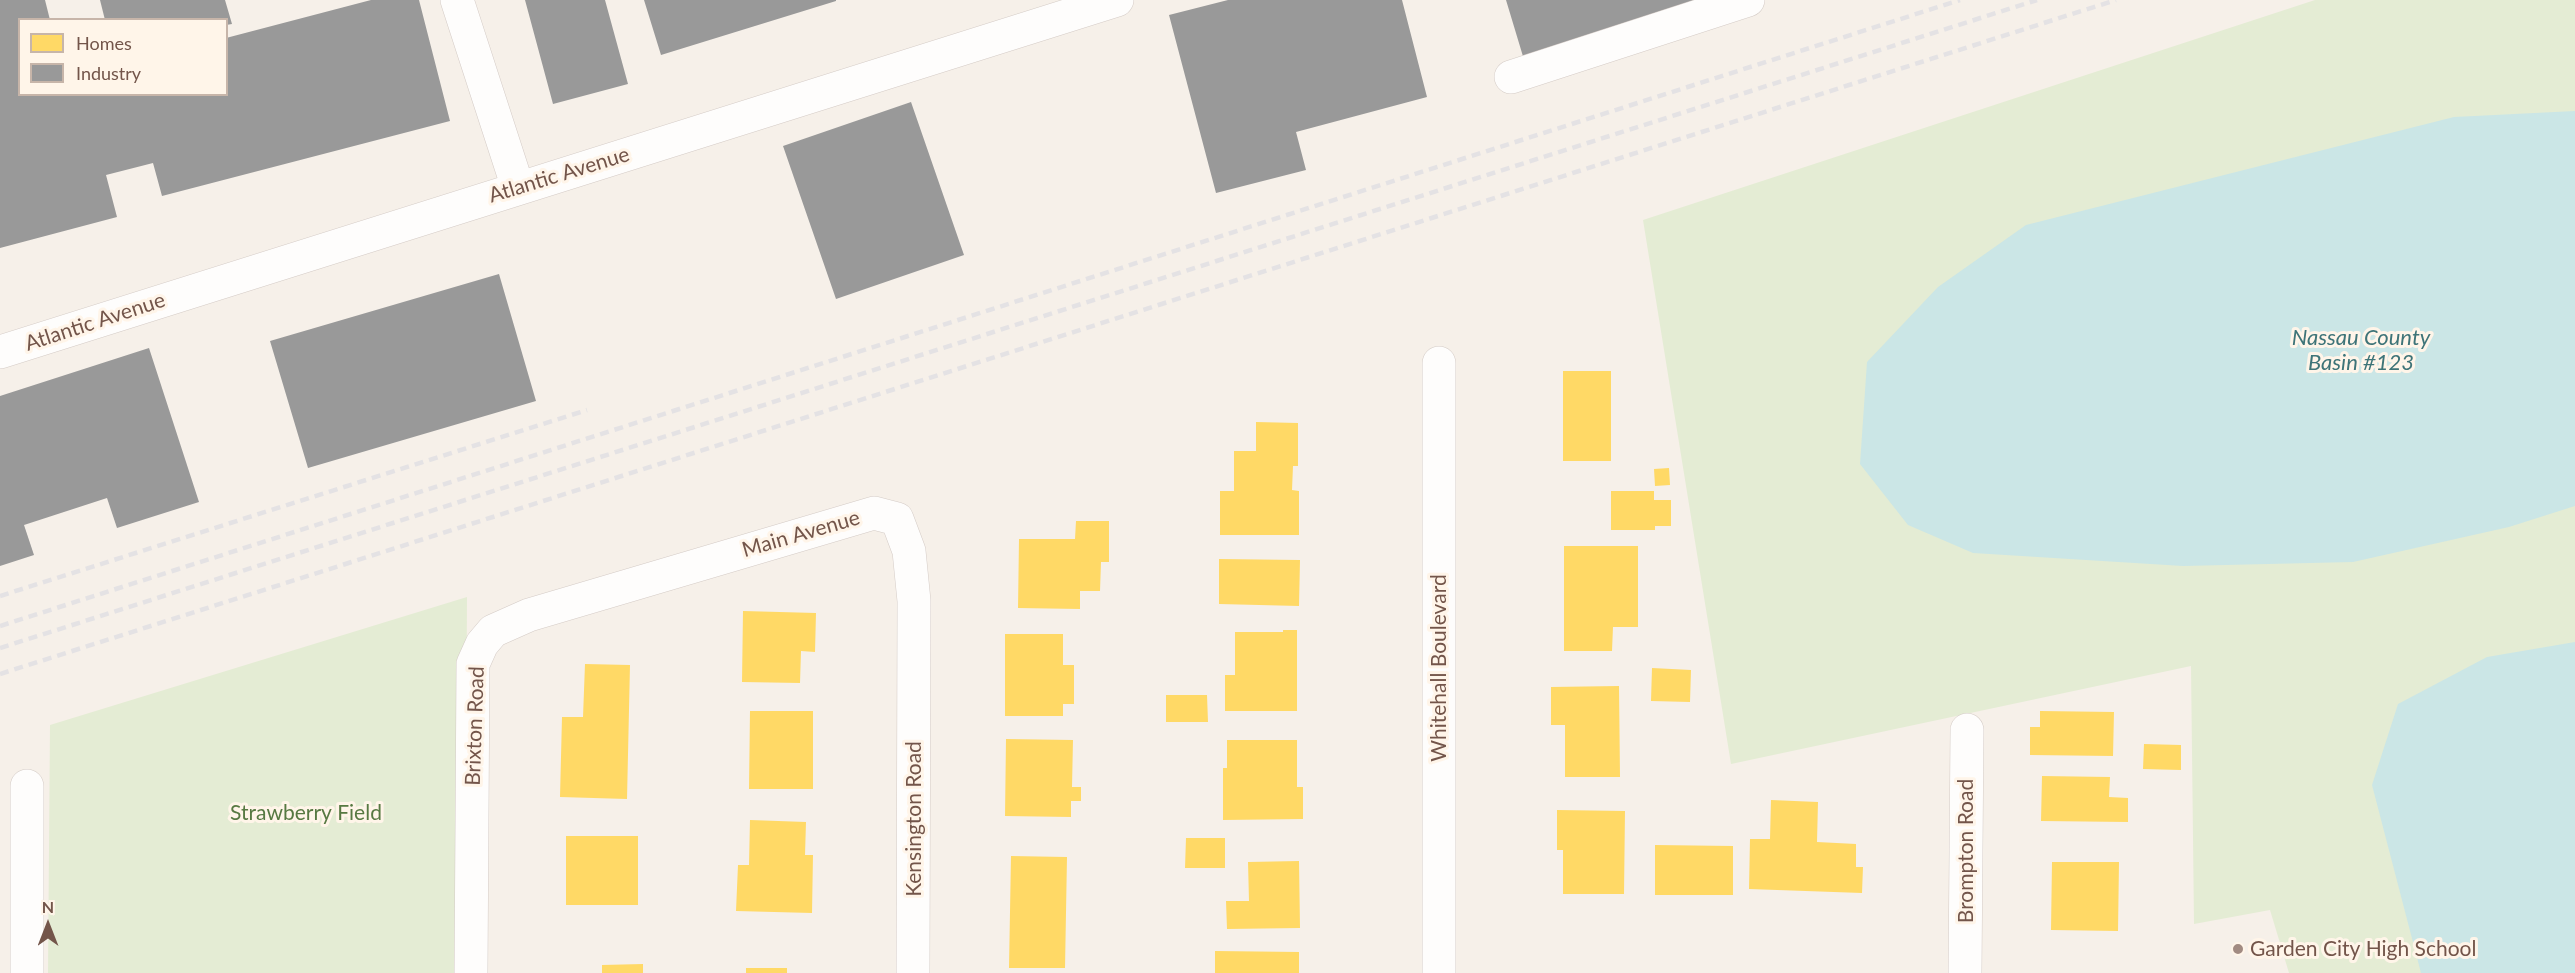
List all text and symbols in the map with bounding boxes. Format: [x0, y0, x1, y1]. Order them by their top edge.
legend [18, 18, 228, 96]
text: Homes [76, 32, 132, 54]
text: Industry [76, 62, 141, 84]
street label: Atlantic Avenue [486, 142, 632, 208]
street label: Atlantic Avenue [22, 287, 168, 357]
water label: Nassau County Basin #123 [2292, 325, 2430, 376]
street label: Main Avenue [739, 505, 863, 563]
street label: Whitehall Boulevard [1426, 574, 1452, 762]
street label: Brixton Road [460, 666, 490, 786]
street label: Kensington Road [901, 741, 927, 897]
street label: Brompton Road [1953, 779, 1979, 923]
park label: Strawberry Field [230, 800, 382, 826]
north arrow [18, 895, 78, 955]
text: N [42, 897, 54, 916]
place label: Garden City High School [2250, 936, 2476, 962]
marker: Garden City High School [2231, 942, 2245, 956]

